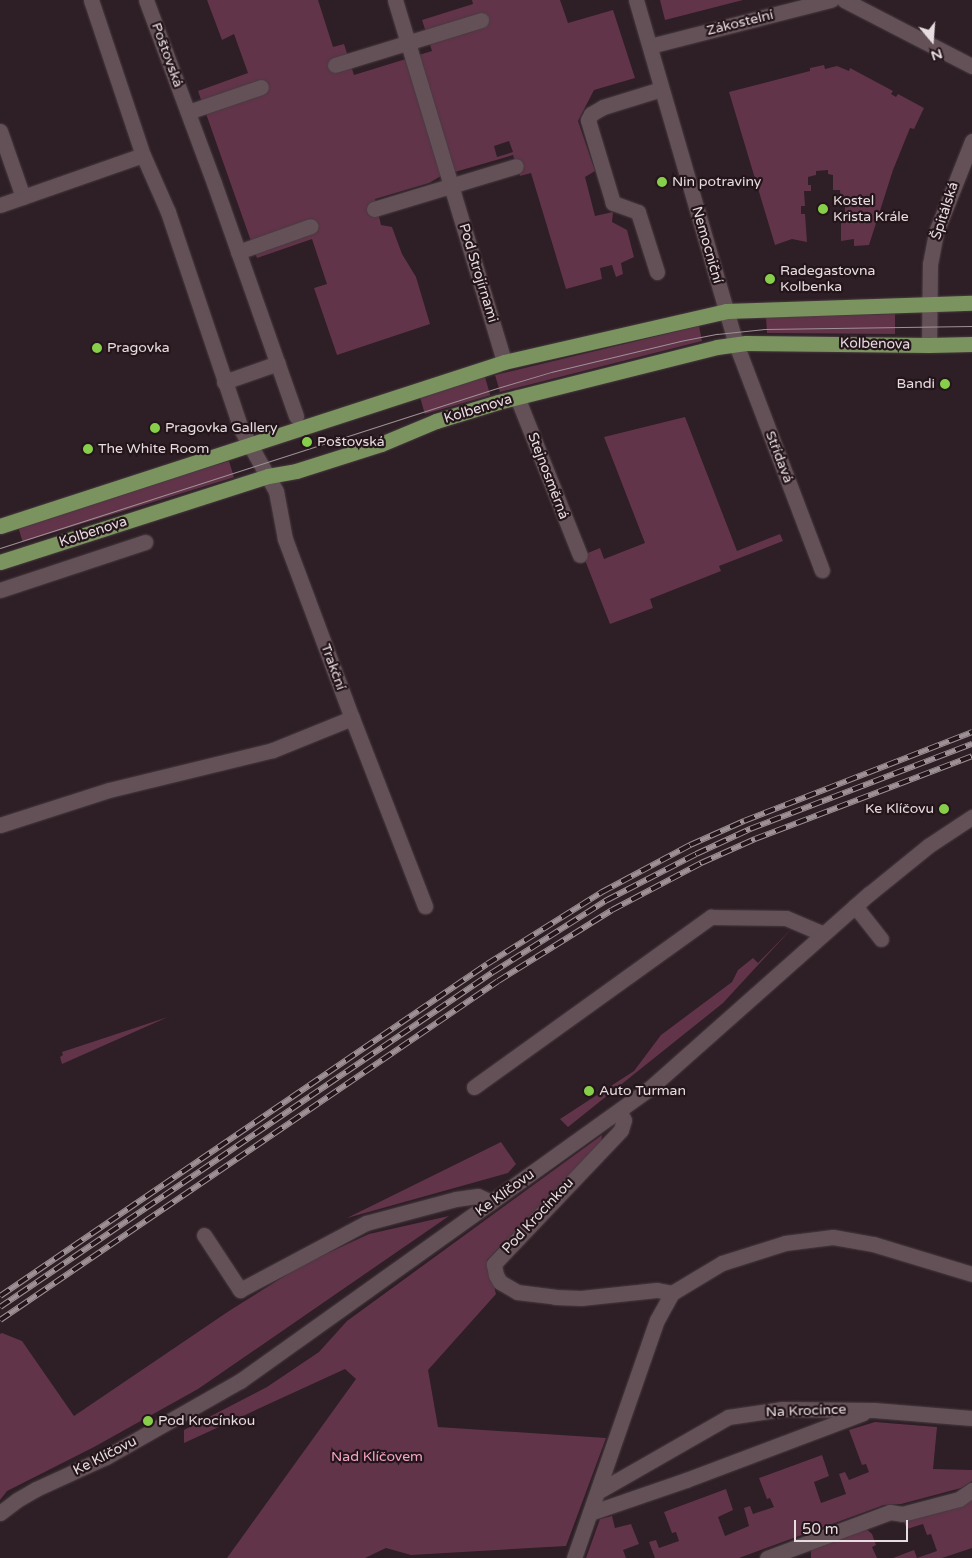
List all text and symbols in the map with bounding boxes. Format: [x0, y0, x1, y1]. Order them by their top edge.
street label: Zákostelní [705, 7, 775, 39]
north arrow [907, 15, 957, 65]
street label: Poštovská [148, 20, 186, 90]
text: N [929, 45, 945, 65]
place label: Nin potraviny [672, 174, 761, 190]
marker: Nin potraviny [656, 176, 668, 188]
street label: Špitálská [928, 180, 962, 242]
place label: Kostel Krista Krále [833, 193, 909, 226]
marker: Kostel Krista Krále [817, 203, 829, 215]
street label: Nemocniční [688, 205, 726, 285]
street label: Pod Strojírnami [455, 221, 501, 325]
place label: Radegastovna Kolbenka [780, 263, 875, 296]
marker: Radegastovna Kolbenka [764, 273, 776, 285]
street label: Kolbenova [840, 335, 910, 353]
place label: Pragovka [107, 340, 170, 356]
marker: Pragovka [91, 342, 103, 354]
place label: Bandi [897, 376, 935, 392]
marker: Bandi [939, 378, 951, 390]
street label: Kolbenova [442, 391, 514, 427]
place label: Pragovka Gallery [165, 420, 277, 436]
marker: Pragovka Gallery [149, 422, 161, 434]
street label: Střídavá [761, 429, 797, 485]
street label: Stejnosměrná [524, 430, 572, 522]
place label: Poštovská [317, 434, 385, 450]
marker: Poštovská [301, 436, 313, 448]
place label: The White Room [98, 441, 209, 457]
marker: The White Room [82, 443, 94, 455]
street label: Kolbenova [57, 513, 129, 551]
street label: Trakční [317, 642, 349, 692]
place label: Ke Klíčovu [865, 801, 934, 817]
marker: Ke Klíčovu [938, 803, 950, 815]
place label: Auto Turman [599, 1083, 686, 1099]
marker: Auto Turman [583, 1085, 595, 1097]
street label: Ke Klíčovu [472, 1166, 538, 1220]
street label: Pod Krocínkou [499, 1175, 577, 1257]
street label: Na Krocínce [765, 1401, 847, 1421]
place label: Pod Krocínkou [158, 1413, 255, 1429]
marker: Pod Krocínkou [142, 1415, 154, 1427]
street label: Ke Klíčovu [70, 1433, 140, 1479]
park label: Nad Klíčovem [331, 1449, 423, 1465]
scale bar [797, 1510, 911, 1542]
text: 50 m [802, 1520, 839, 1538]

